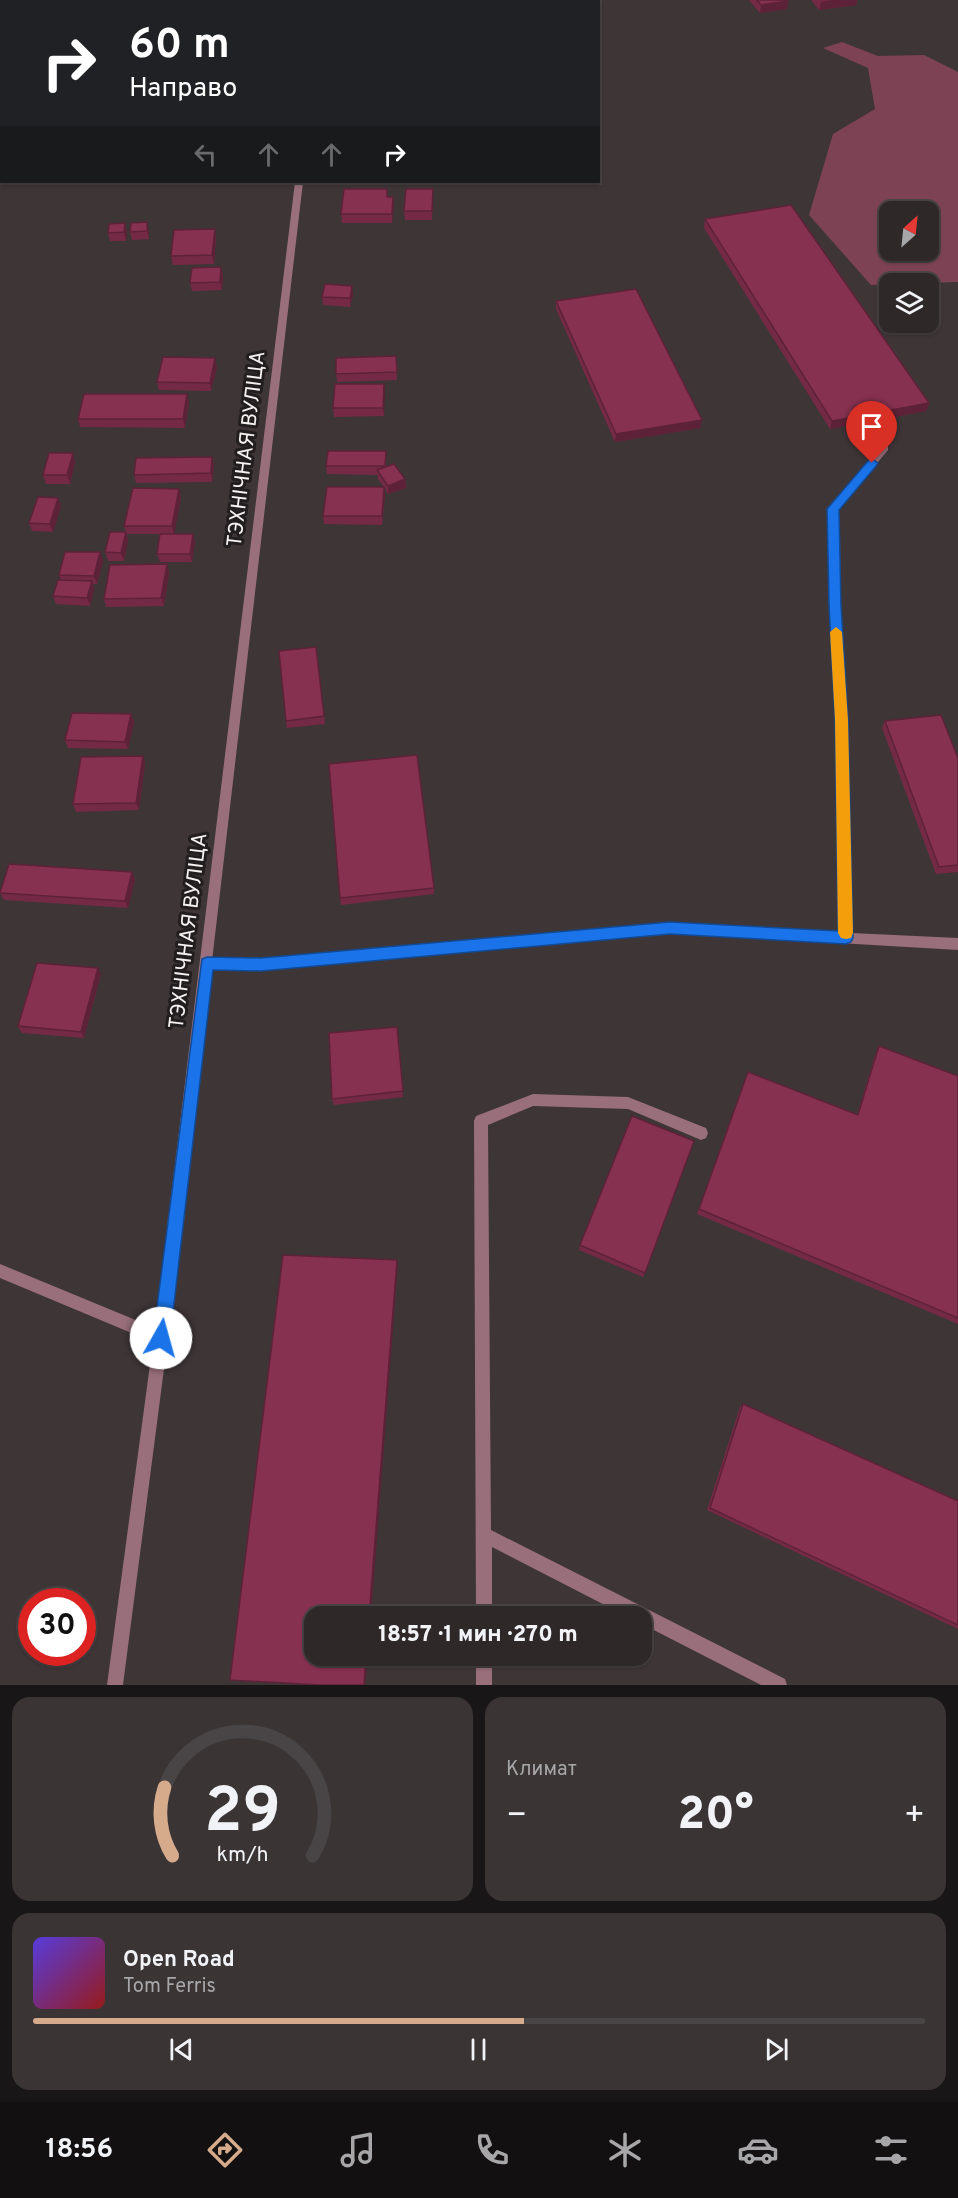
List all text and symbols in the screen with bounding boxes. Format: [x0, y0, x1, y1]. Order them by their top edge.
text: 60 m [129, 20, 230, 73]
icon: right [30, 24, 108, 102]
text: Направо [129, 72, 237, 106]
icon: left [189, 138, 222, 171]
icon: ahead [252, 138, 285, 171]
icon: ahead [315, 138, 348, 171]
icon: right [378, 138, 411, 171]
north arrow [879, 201, 939, 261]
map controls [879, 201, 939, 333]
button: layers [879, 273, 939, 333]
street label: ТЭХНІЧНАЯ ВУЛІЦА [222, 349, 272, 549]
pin [846, 401, 897, 463]
icon: arrive [855, 410, 888, 443]
street label: ТЭХНІЧНАЯ ВУЛІЦА [164, 831, 214, 1031]
position arrow [129, 1306, 193, 1370]
speed limit sign: 30 [18, 1588, 96, 1666]
text: 18:57 · 1 мин · 270 m [378, 1622, 578, 1649]
text: Климат [506, 1757, 577, 1783]
text: 29 [204, 1775, 281, 1854]
text: 20° [677, 1788, 754, 1845]
text: − [506, 1796, 527, 1838]
text: + [904, 1796, 925, 1838]
text: km/h [216, 1842, 269, 1869]
text: Open Road [123, 1947, 235, 1974]
text: Tom Ferris [123, 1974, 216, 2000]
icon: previous [165, 2033, 198, 2066]
icon: pause [462, 2033, 495, 2066]
icon: next [760, 2033, 793, 2066]
icon: directions [204, 2129, 246, 2171]
icon: music [337, 2129, 379, 2171]
icon: phone [471, 2129, 513, 2171]
icon: climate [604, 2129, 646, 2171]
icon: car [737, 2129, 779, 2171]
icon: filters [870, 2129, 912, 2171]
text: 18:56 [46, 2133, 113, 2167]

